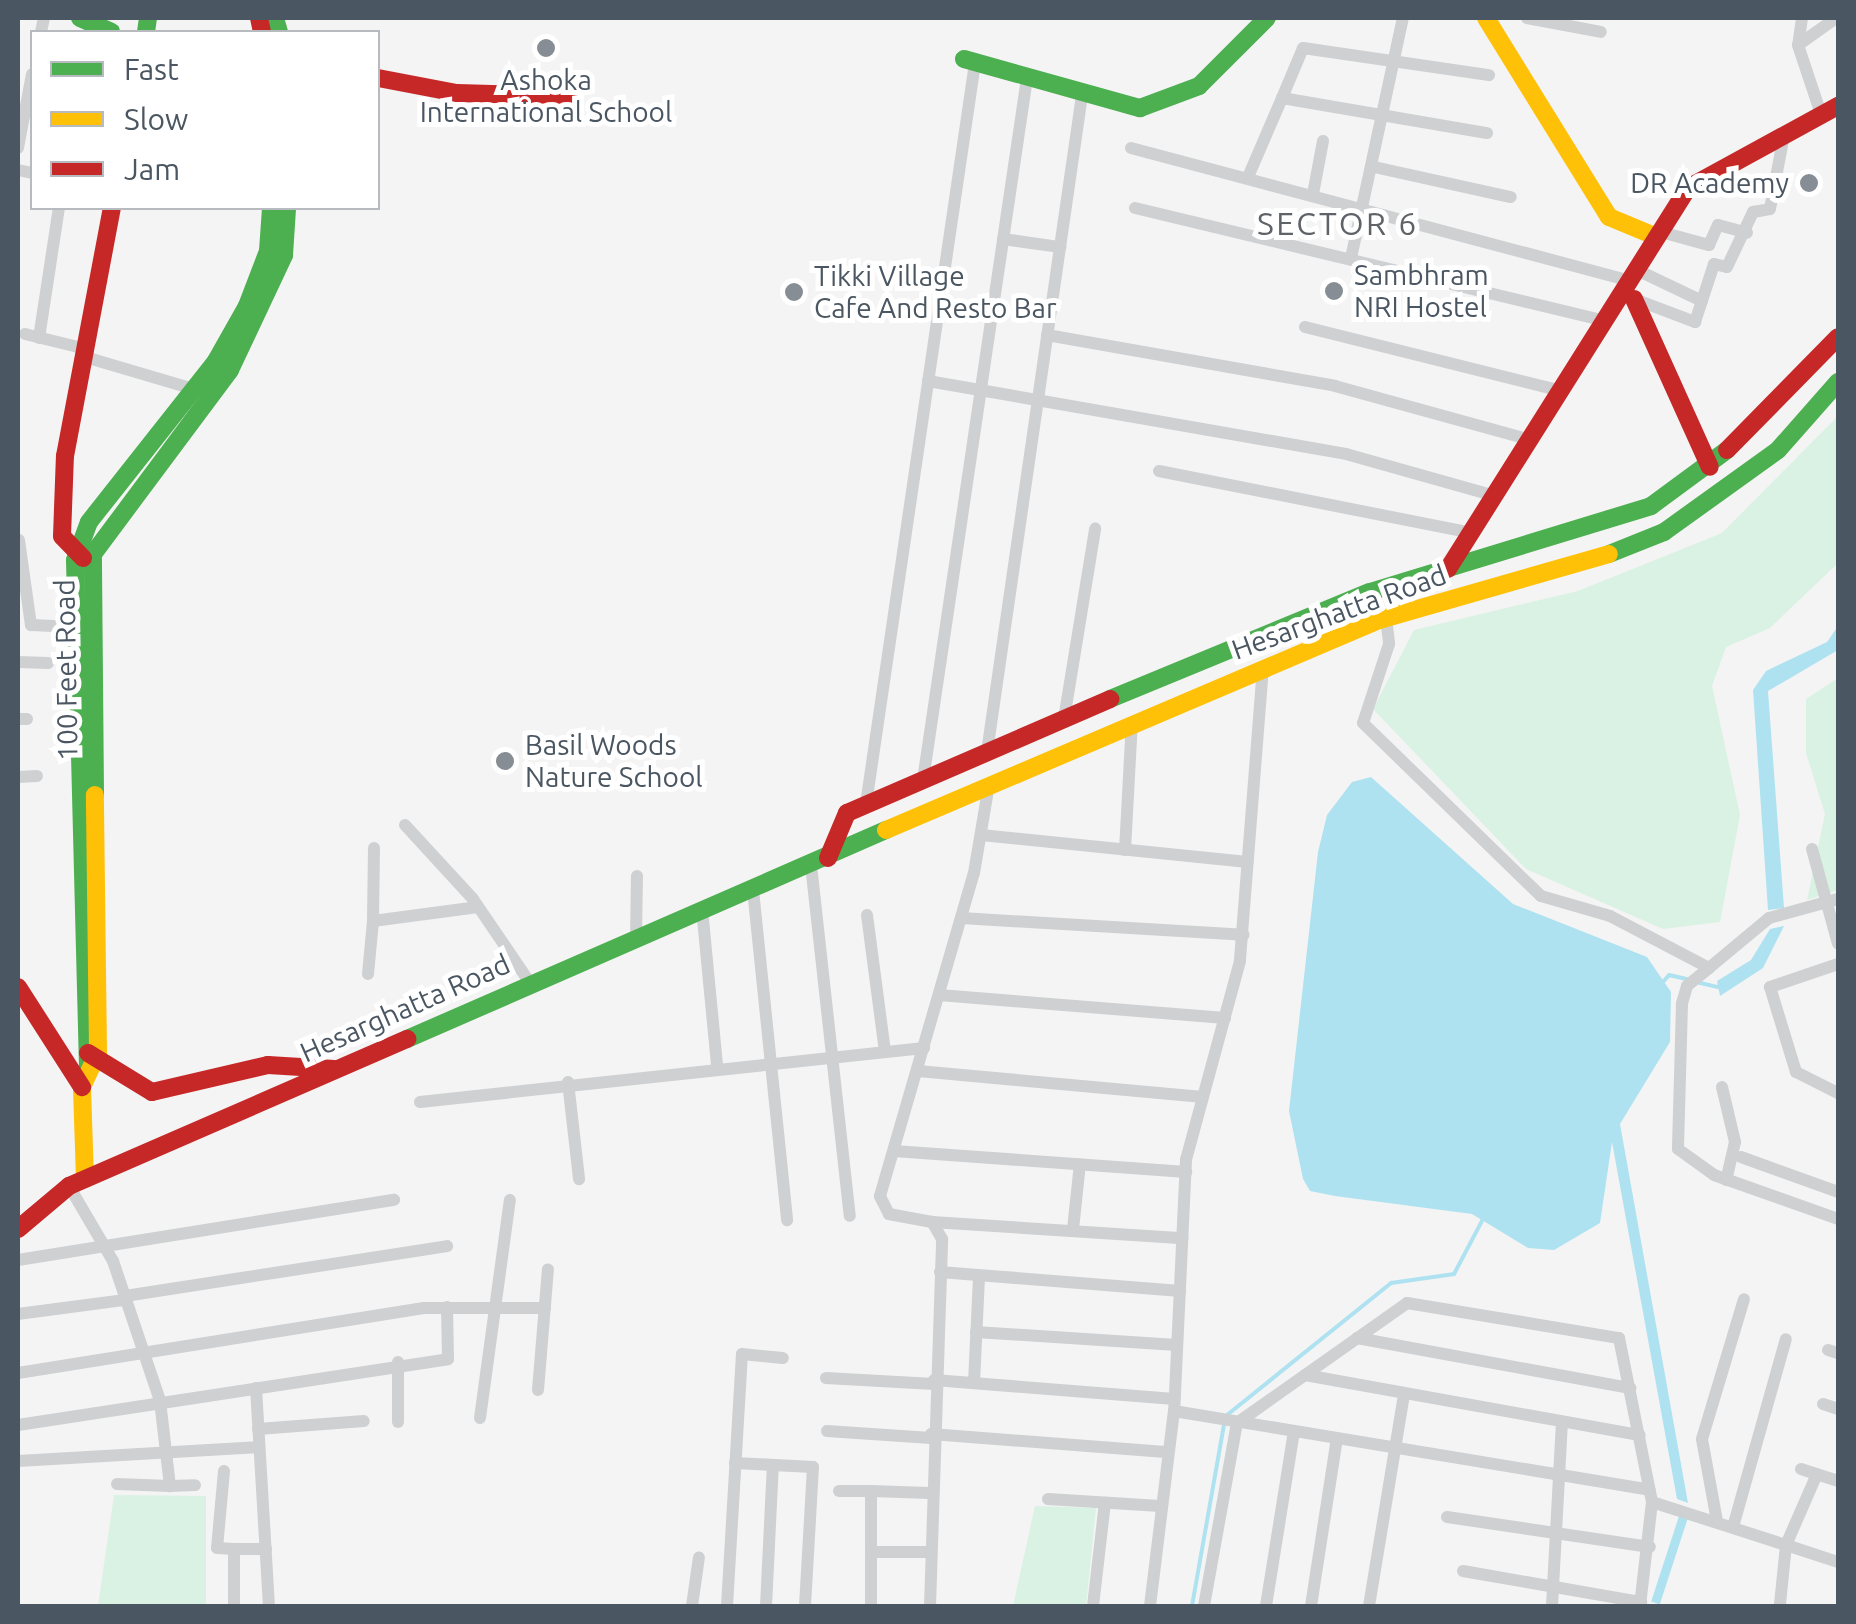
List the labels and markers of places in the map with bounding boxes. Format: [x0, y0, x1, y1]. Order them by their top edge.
marker: Ashoka International School [535, 37, 557, 59]
place label: Ashoka International School [420, 63, 672, 129]
place label: DR Academy [1630, 166, 1789, 200]
marker: DR Academy [1798, 172, 1820, 194]
place label: Sambhram NRI Hostel [1354, 258, 1489, 324]
place label: Tikki Village Cafe And Resto Bar [814, 259, 1057, 325]
marker: Sambhram NRI Hostel [1323, 280, 1345, 302]
marker: Tikki Village Cafe And Resto Bar [783, 281, 805, 303]
place label: Basil Woods Nature School [525, 728, 703, 794]
marker: Basil Woods Nature School [494, 750, 516, 772]

